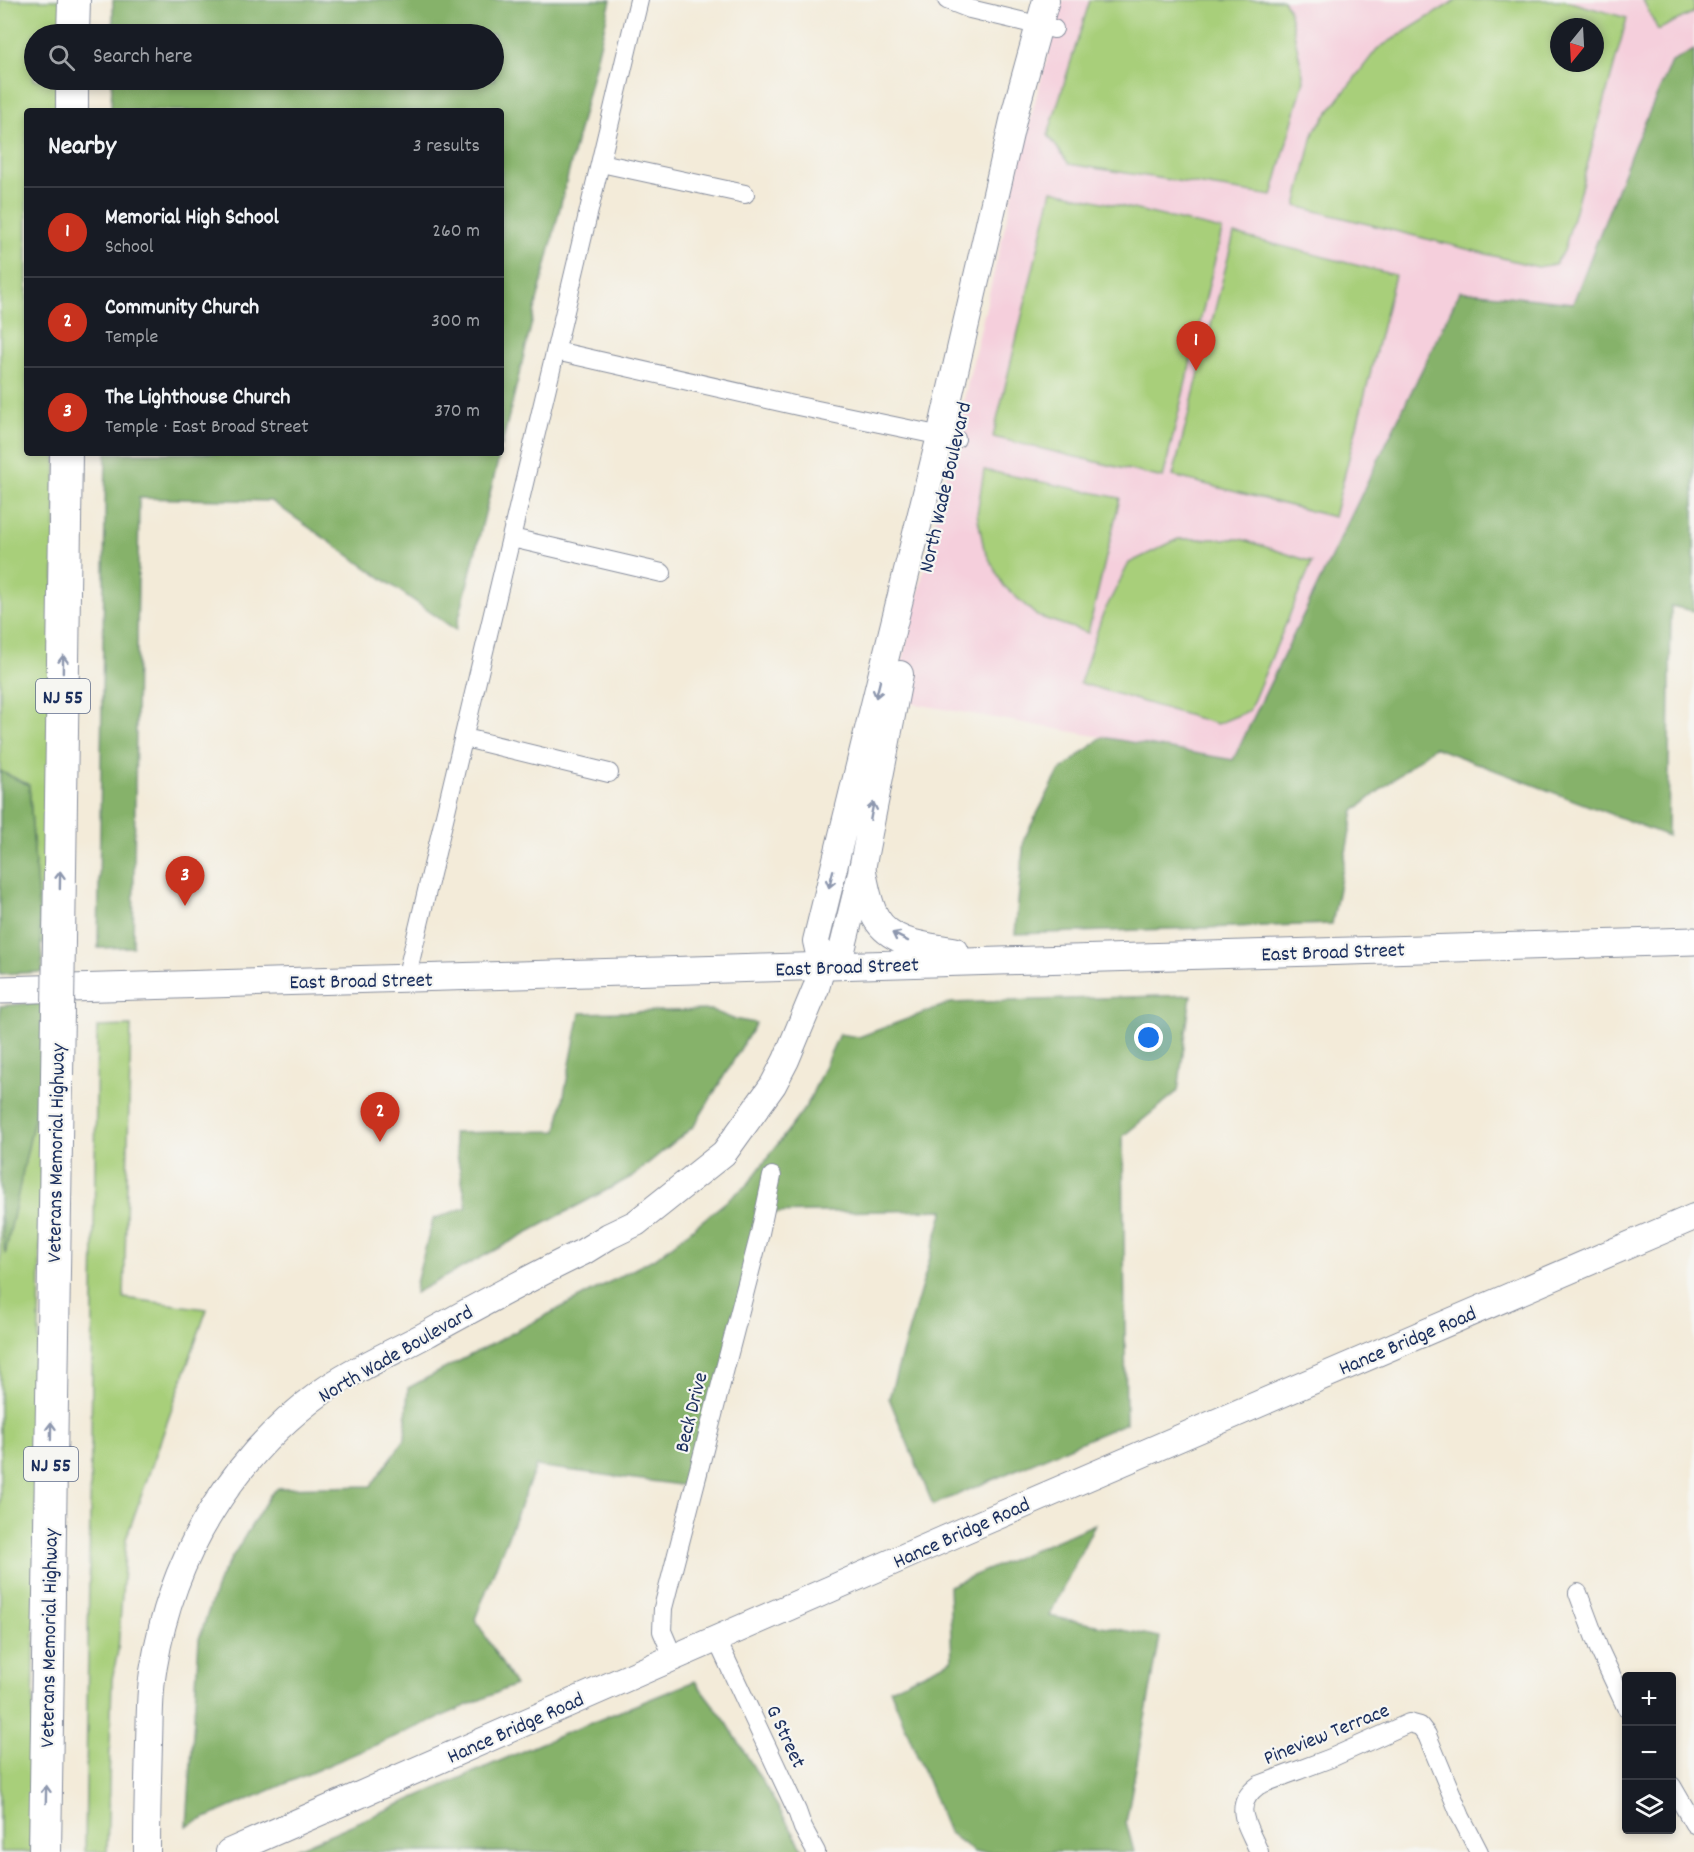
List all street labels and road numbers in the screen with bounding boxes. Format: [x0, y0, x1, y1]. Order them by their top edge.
street label: North Wade Boulevard [913, 399, 981, 576]
road number: NJ 55 [36, 679, 90, 713]
street label: East Broad Street [1261, 936, 1406, 971]
street label: East Broad Street [775, 951, 920, 986]
street label: East Broad Street [289, 967, 433, 999]
street label: Veterans Memorial Highway [41, 1043, 75, 1263]
street label: North Wade Boulevard [314, 1299, 479, 1412]
street label: Hance Bridge Road [1335, 1300, 1482, 1385]
street label: Beck Drive [668, 1370, 717, 1456]
road number: NJ 55 [24, 1447, 78, 1481]
street label: Hance Bridge Road [889, 1491, 1035, 1578]
street label: Veterans Memorial Highway [34, 1528, 68, 1748]
street label: Hance Bridge Road [443, 1686, 589, 1773]
street label: Pineview Terrace [1260, 1697, 1395, 1775]
street label: G Street [757, 1701, 812, 1774]

